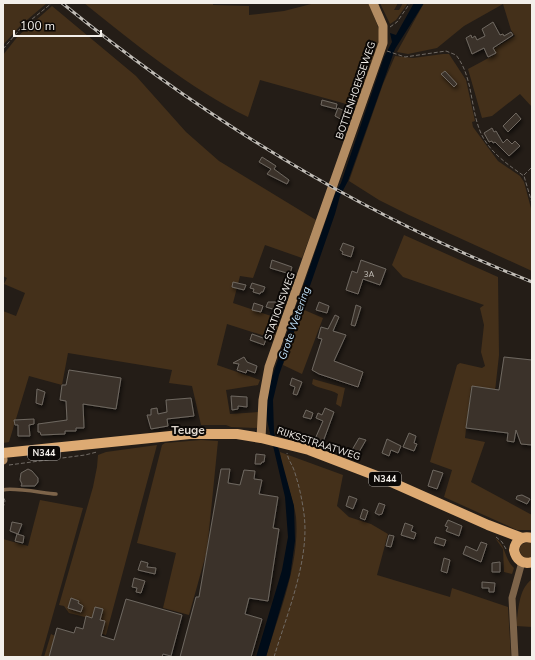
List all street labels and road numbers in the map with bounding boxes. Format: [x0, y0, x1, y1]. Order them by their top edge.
street label: BOTTENHOEKSEWEG [333, 40, 379, 141]
street label: STATIONSWEG [261, 270, 299, 342]
street label: RIJKSSTRAATWEG [275, 424, 362, 464]
road number: N344 [28, 446, 60, 460]
road number: N344 [369, 472, 401, 486]

